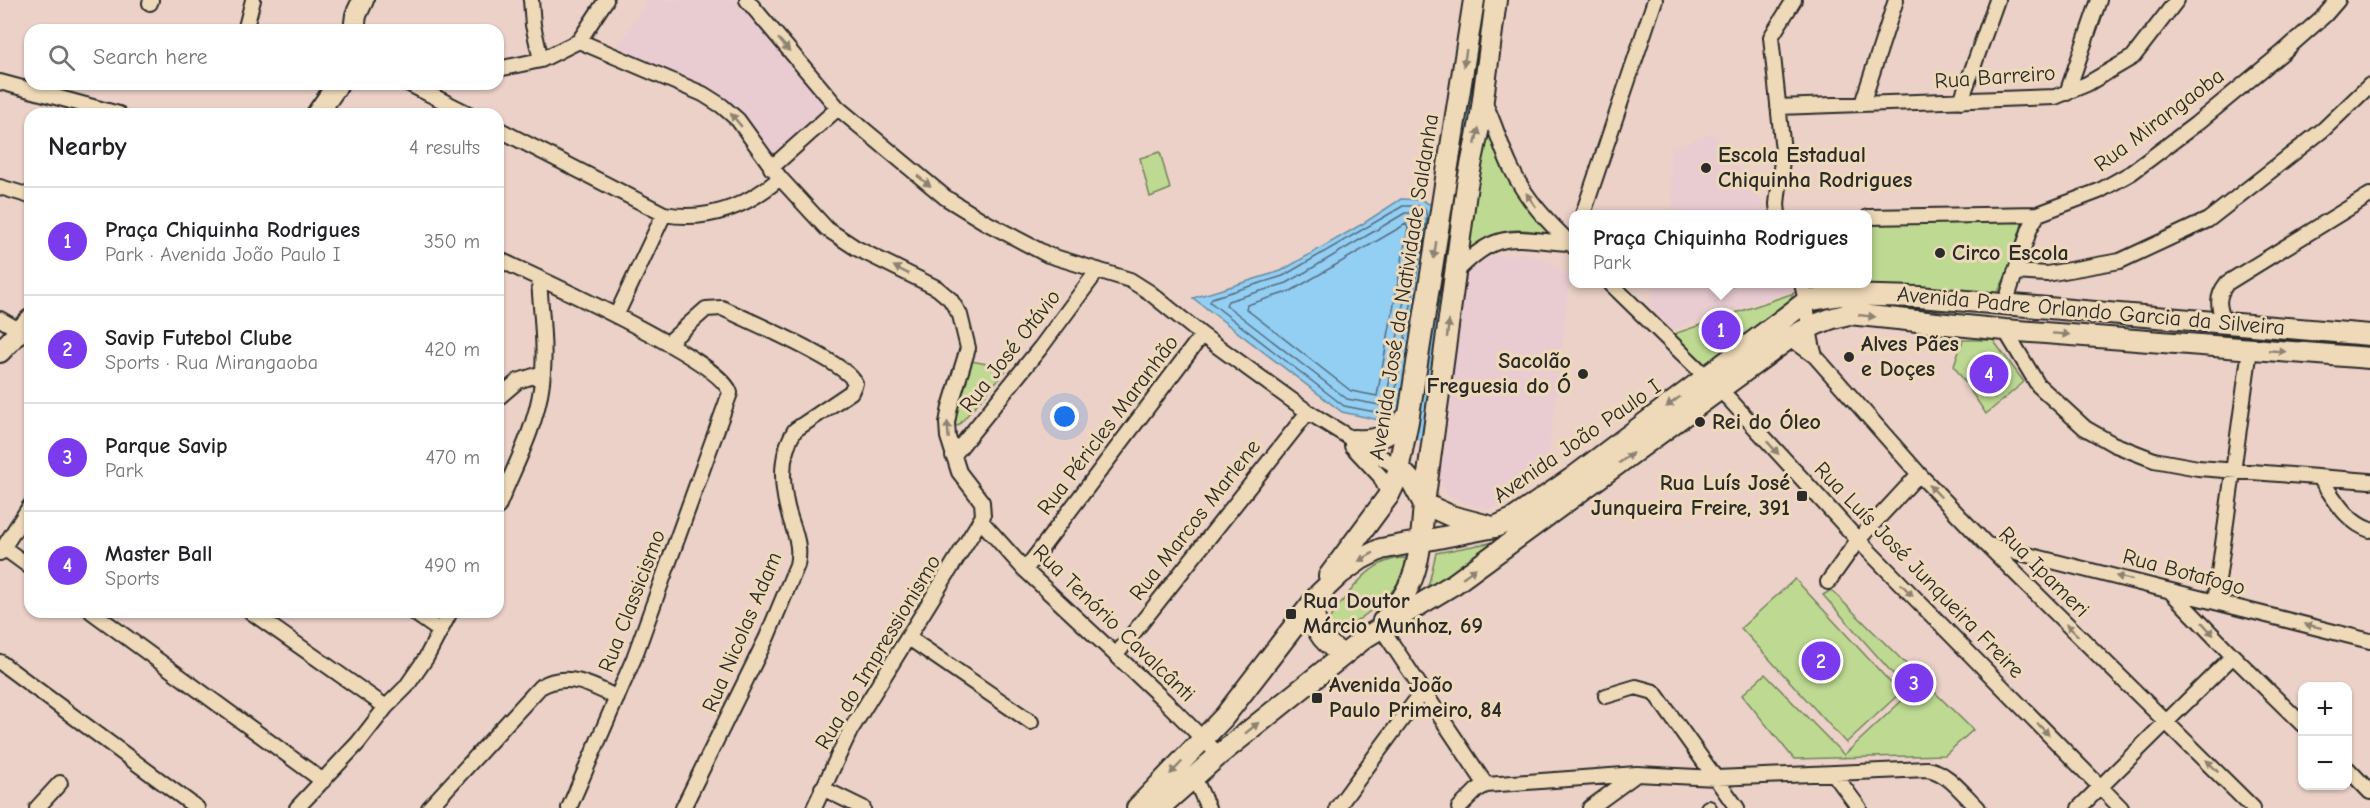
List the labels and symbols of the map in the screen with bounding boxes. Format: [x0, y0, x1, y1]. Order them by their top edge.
one-way arrow [777, 38, 791, 53]
one-way arrow [1460, 48, 1469, 67]
street label: Rua Barreiro [1934, 60, 2056, 94]
street label: Rua Mirangaoba [2089, 63, 2229, 177]
one-way arrow [730, 112, 743, 128]
street label: Avenida José da Natividade Saldanha [1364, 112, 1444, 462]
one-way arrow [1473, 126, 1482, 145]
place label: Escola Estadual Chiquinha Rodrigues [1718, 142, 1912, 193]
marker: Escola Estadual Chiquinha Rodrigues [1699, 161, 1713, 175]
one-way arrow [916, 174, 931, 186]
one-way arrow [1525, 193, 1537, 209]
place label: Circo Escola [1952, 240, 2069, 266]
one-way arrow [1430, 241, 1439, 260]
marker: Circo Escola [1933, 246, 1947, 260]
one-way arrow [893, 265, 910, 275]
street label: Avenida Padre Orlando Garcia da Silveira [1896, 281, 2286, 341]
street label: Rua José Otávio [954, 284, 1066, 418]
pin: 1 [1702, 308, 1740, 352]
one-way arrow [1858, 311, 1877, 321]
one-way arrow [1443, 319, 1453, 338]
one-way arrow [2052, 329, 2071, 339]
street label: Rua Péricles Maranhão [1032, 330, 1184, 520]
place label: Alves Pães e Doçes [1861, 331, 1959, 382]
one-way arrow [2267, 346, 2286, 356]
place label: Sacolão Freguesia do Ó [1427, 348, 1571, 399]
marker: Alves Pães e Doçes [1842, 350, 1856, 364]
pin: 4 [1970, 352, 2008, 397]
marker: Sacolão Freguesia do Ó [1576, 367, 1590, 381]
street label: Avenida João Paulo I [1488, 373, 1666, 509]
one-way arrow [1666, 396, 1682, 408]
your location [1050, 402, 1079, 431]
place label: Rei do Óleo [1712, 408, 1821, 435]
marker: Rei do Óleo [1693, 415, 1707, 429]
one-way arrow [944, 420, 953, 439]
street label: Rua Marcos Marlene [1124, 434, 1266, 606]
one-way arrow [1766, 440, 1779, 455]
one-way arrow [1619, 452, 1634, 464]
street label: Rua Luís José Junqueira Freire [1809, 456, 2029, 684]
place label: Rua Luís José Junqueira Freire, 391 [1591, 470, 1790, 521]
one-way arrow [1929, 485, 1943, 499]
marker: Rua Luís José Junqueira Freire, 391 [1795, 489, 1809, 503]
street label: Rua Ipameri [1993, 521, 2095, 623]
street label: Rua Classicismo [593, 526, 671, 676]
street label: Rua Tenório Cavalcânti [1027, 539, 1201, 707]
street label: Rua Botafogo [2120, 543, 2248, 601]
street label: Rua Nicolas Adam [697, 548, 787, 716]
street label: Rua do Impressionismo [810, 550, 946, 754]
one-way arrow [1357, 552, 1374, 562]
one-way arrow [1461, 567, 1477, 579]
one-way arrow [2115, 572, 2134, 582]
one-way arrow [1899, 582, 1913, 596]
place label: Rua Doutor Márcio Munhoz, 69 [1303, 588, 1483, 639]
marker: Rua Doutor Márcio Munhoz, 69 [1284, 607, 1298, 621]
one-way arrow [2304, 621, 2322, 631]
one-way arrow [2201, 622, 2215, 637]
one-way arrow [2065, 623, 2080, 637]
pin: 2 [1802, 638, 1840, 684]
pin: 3 [1894, 660, 1934, 706]
place label: Avenida João Paulo Primeiro, 84 [1329, 672, 1502, 723]
marker: Avenida João Paulo Primeiro, 84 [1310, 691, 1324, 705]
one-way arrow [2036, 722, 2050, 736]
one-way arrow [1244, 723, 1259, 735]
one-way arrow [2205, 760, 2219, 774]
one-way arrow [1169, 761, 1183, 775]

